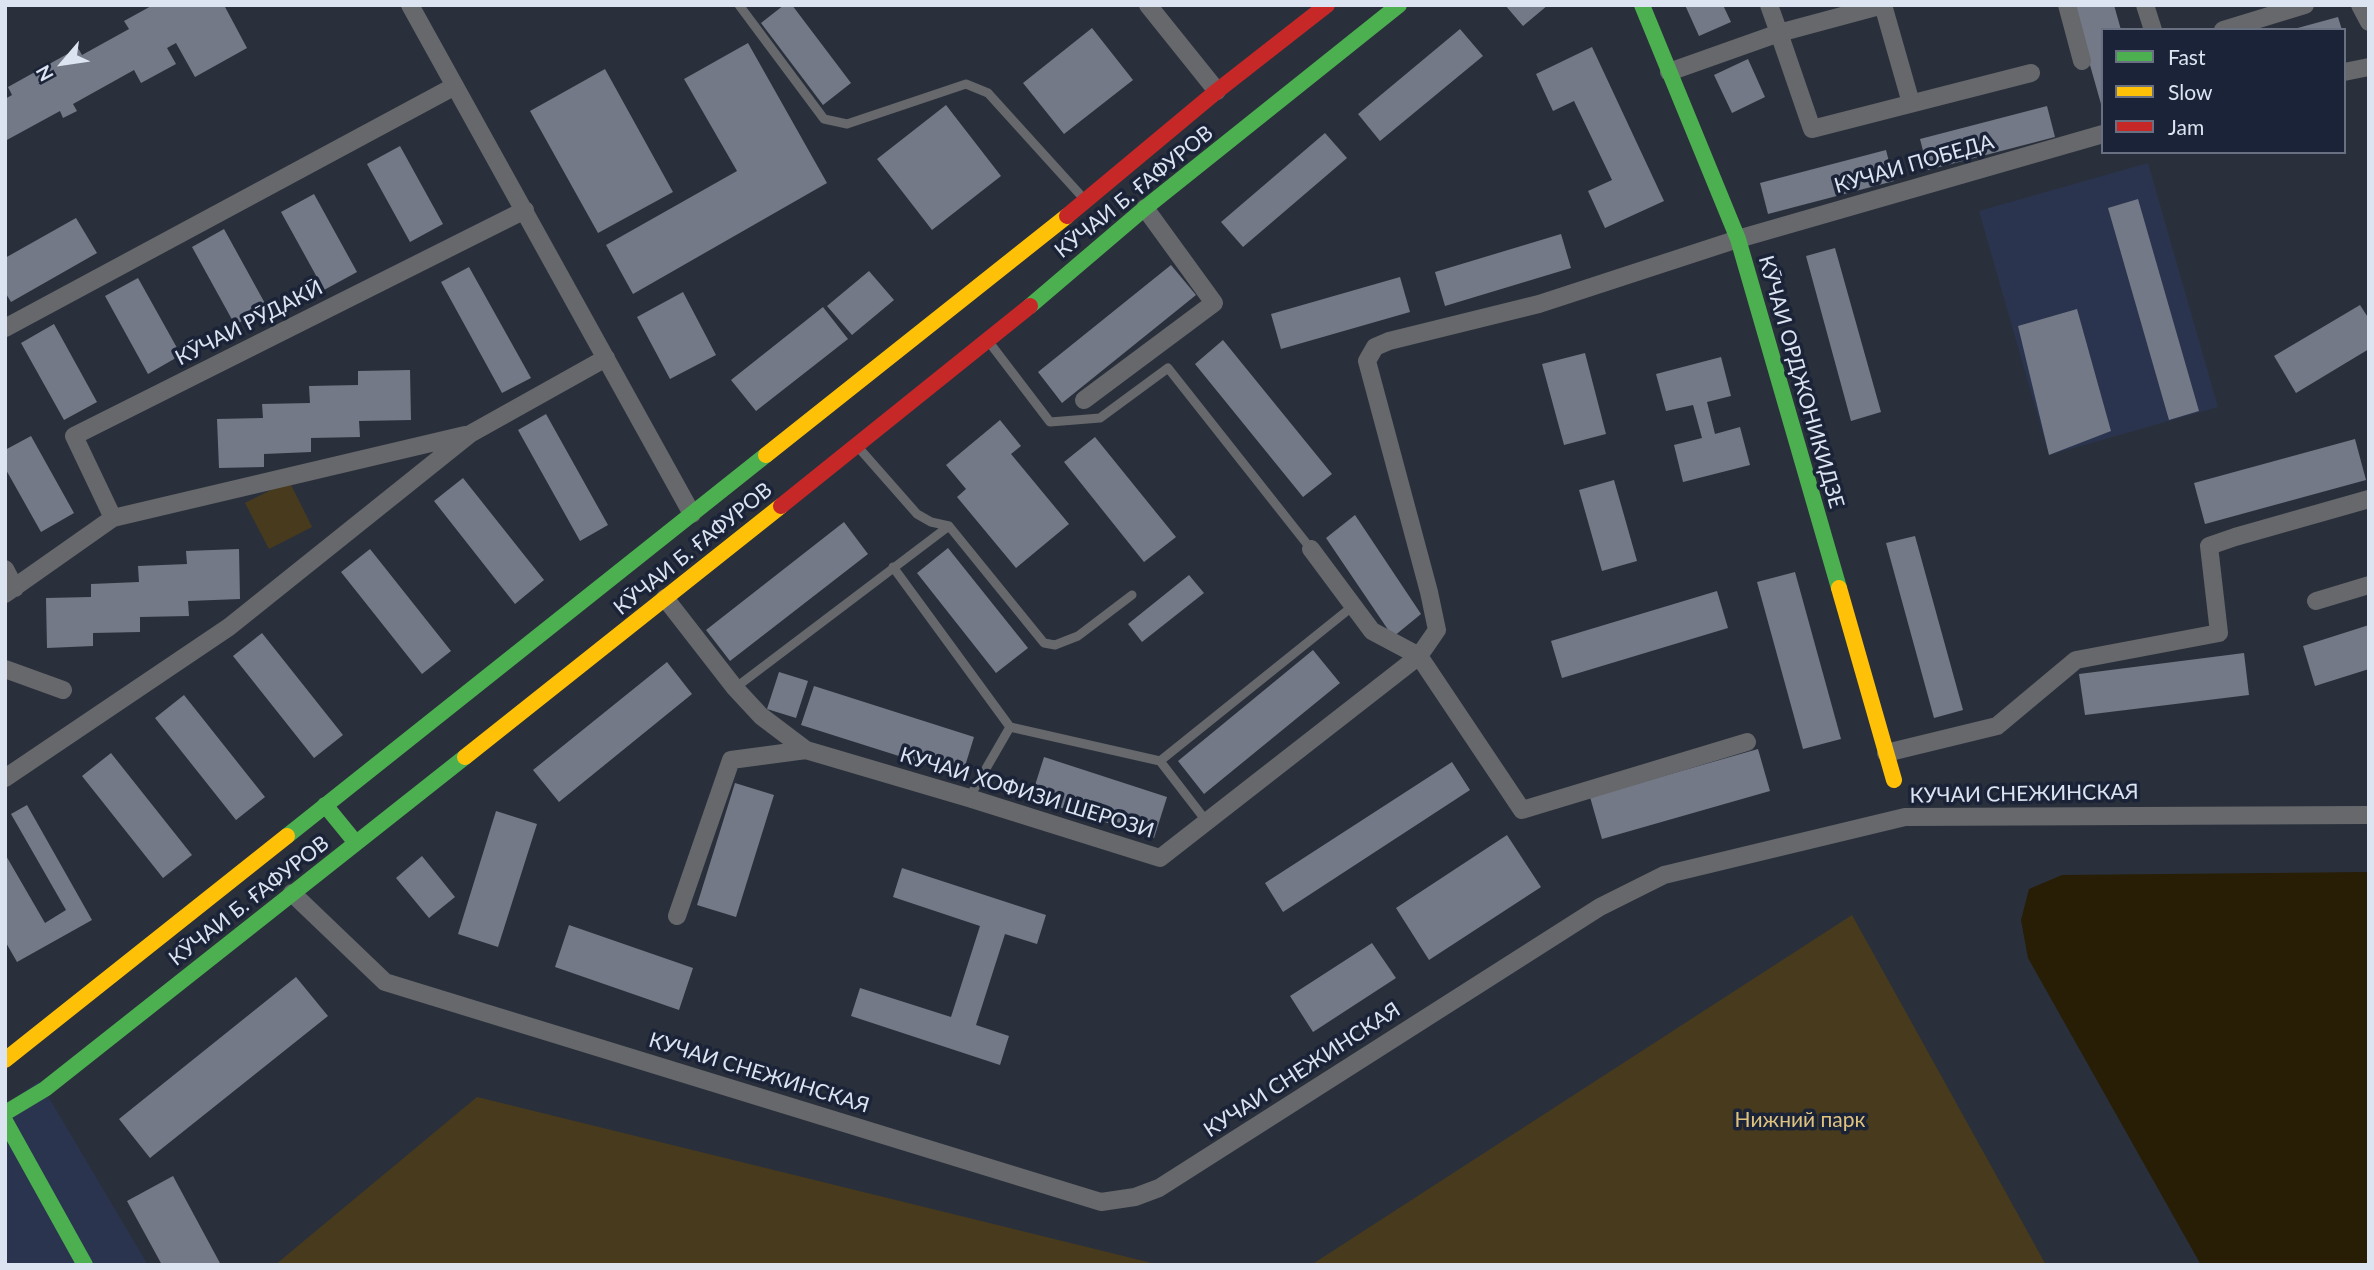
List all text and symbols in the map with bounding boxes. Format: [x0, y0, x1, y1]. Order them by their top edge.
north arrow [28, 28, 98, 98]
legend [2101, 28, 2346, 154]
text: Fast [2168, 44, 2205, 69]
text: N [31, 61, 58, 85]
text: Slow [2168, 79, 2212, 104]
text: Jam [2168, 114, 2204, 139]
street label: КӮЧАИ Б. ҒАФУРОВ [1050, 121, 1218, 263]
street label: КУЧАИ ПОБЕДА [1831, 129, 1997, 199]
street label: КӮЧАИ ОРДЖОНИКИДЗЕ [1753, 253, 1849, 511]
street label: КӮЧАИ РӮДАКӢ [171, 275, 327, 371]
street label: КӮЧАИ Б. ҒАФУРОВ [609, 478, 777, 620]
street label: КУЧАИ ХОФИЗИ ШЕРОЗИ [897, 742, 1157, 844]
street label: КУЧАИ СНЕЖИНСКАЯ [1909, 779, 2139, 809]
street label: КӮЧАИ Б. ҒАФУРОВ [164, 831, 334, 971]
street label: КУЧАИ СНЕЖИНСКАЯ [1199, 997, 1405, 1143]
street label: КУЧАИ СНЕЖИНСКАЯ [646, 1027, 872, 1119]
park label: Нижний парк [1735, 1107, 1865, 1133]

